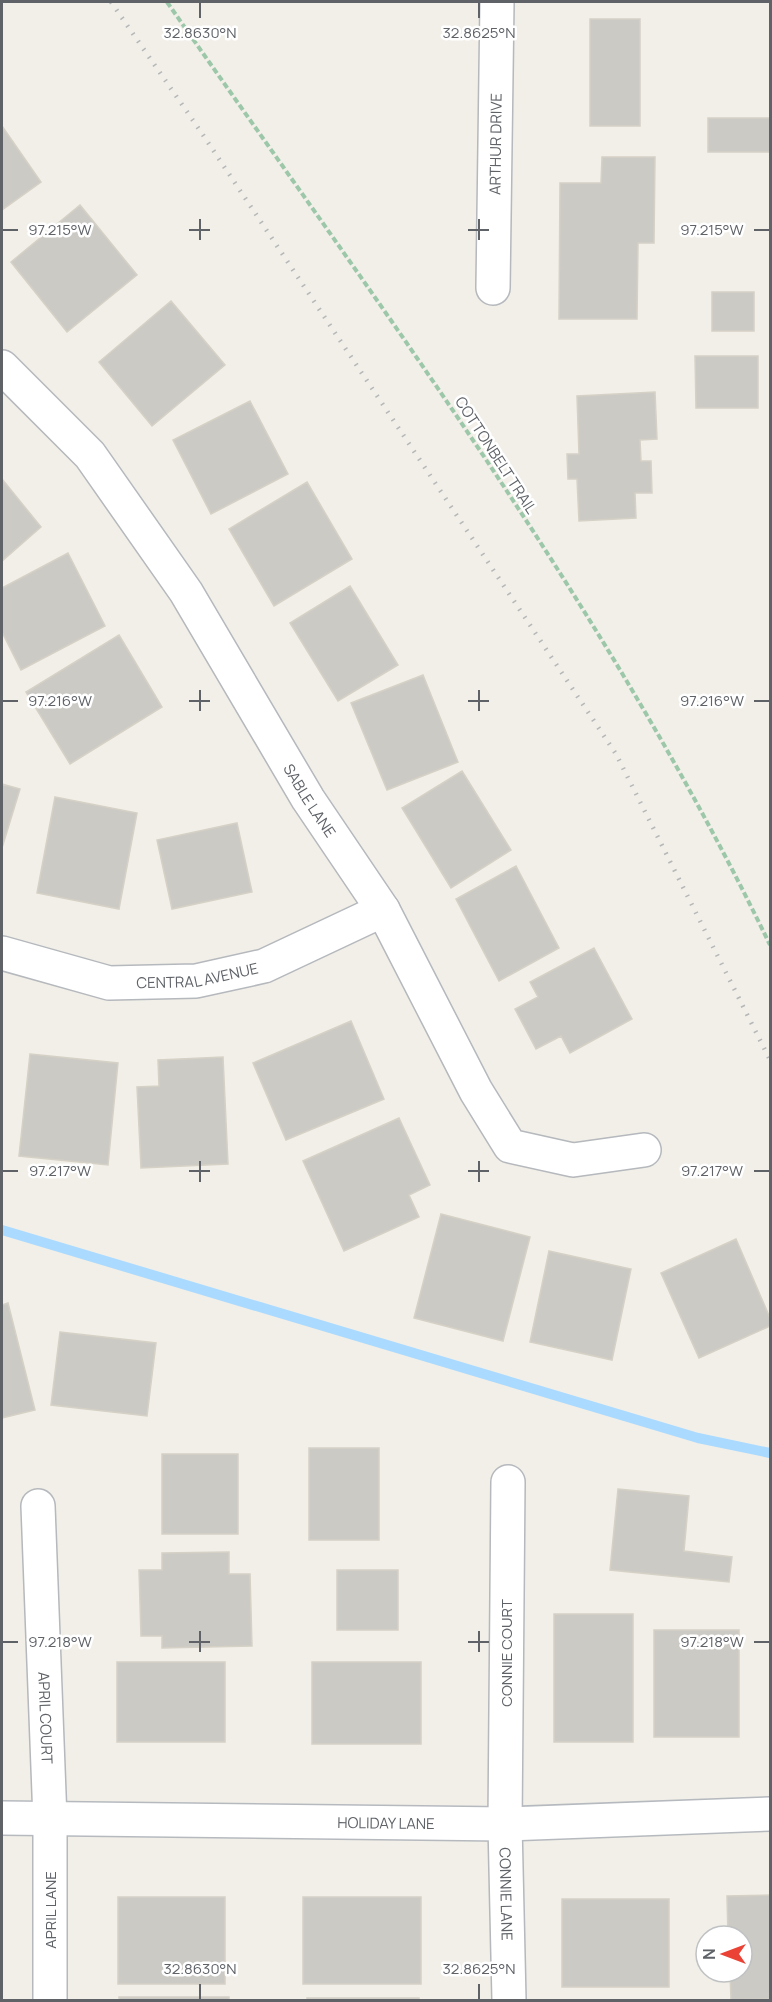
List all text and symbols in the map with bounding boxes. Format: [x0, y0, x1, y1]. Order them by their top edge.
text: 32.8630°N [163, 22, 237, 43]
text: 32.8625°N [443, 22, 515, 43]
street label: ARTHUR DRIVE [484, 93, 506, 195]
text: 97.215°W [28, 219, 92, 240]
text: 97.215°W [680, 219, 744, 240]
street label: COTTONBELT TRAIL [450, 392, 542, 518]
text: 97.216°W [28, 690, 92, 711]
text: 97.216°W [680, 690, 744, 711]
street label: SABLE LANE [279, 760, 341, 841]
street label: CENTRAL AVENUE [136, 957, 260, 993]
text: 97.217°W [29, 1160, 91, 1181]
text: 97.217°W [681, 1160, 743, 1181]
street label: CONNIE COURT [496, 1599, 517, 1707]
text: 97.218°W [28, 1631, 92, 1652]
text: 97.218°W [680, 1631, 744, 1652]
street label: APRIL COURT [34, 1671, 58, 1764]
street label: HOLIDAY LANE [337, 1811, 435, 1834]
street label: CONNIE LANE [495, 1847, 518, 1941]
street label: APRIL LANE [40, 1871, 61, 1949]
north arrow [694, 1924, 754, 1984]
text: N [698, 1948, 720, 1960]
text: 32.8630°N [163, 1958, 237, 1979]
text: 32.8625°N [443, 1958, 515, 1979]

